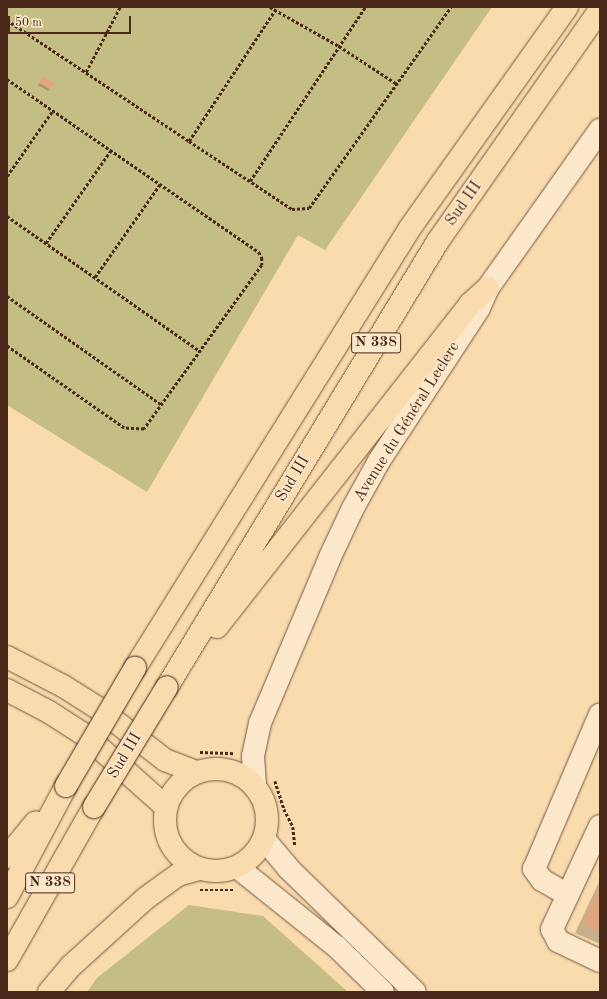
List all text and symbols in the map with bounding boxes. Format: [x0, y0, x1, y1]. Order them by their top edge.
scale bar [10, 8, 133, 34]
text: 50 m [15, 17, 42, 29]
street label: Sud III [442, 178, 486, 230]
road number: N 338 [351, 330, 401, 356]
street label: Avenue du Général Leclerc [350, 338, 464, 506]
street label: Sud III [272, 453, 314, 505]
street label: Sud III [104, 730, 146, 782]
road number: N 338 [25, 870, 75, 896]

